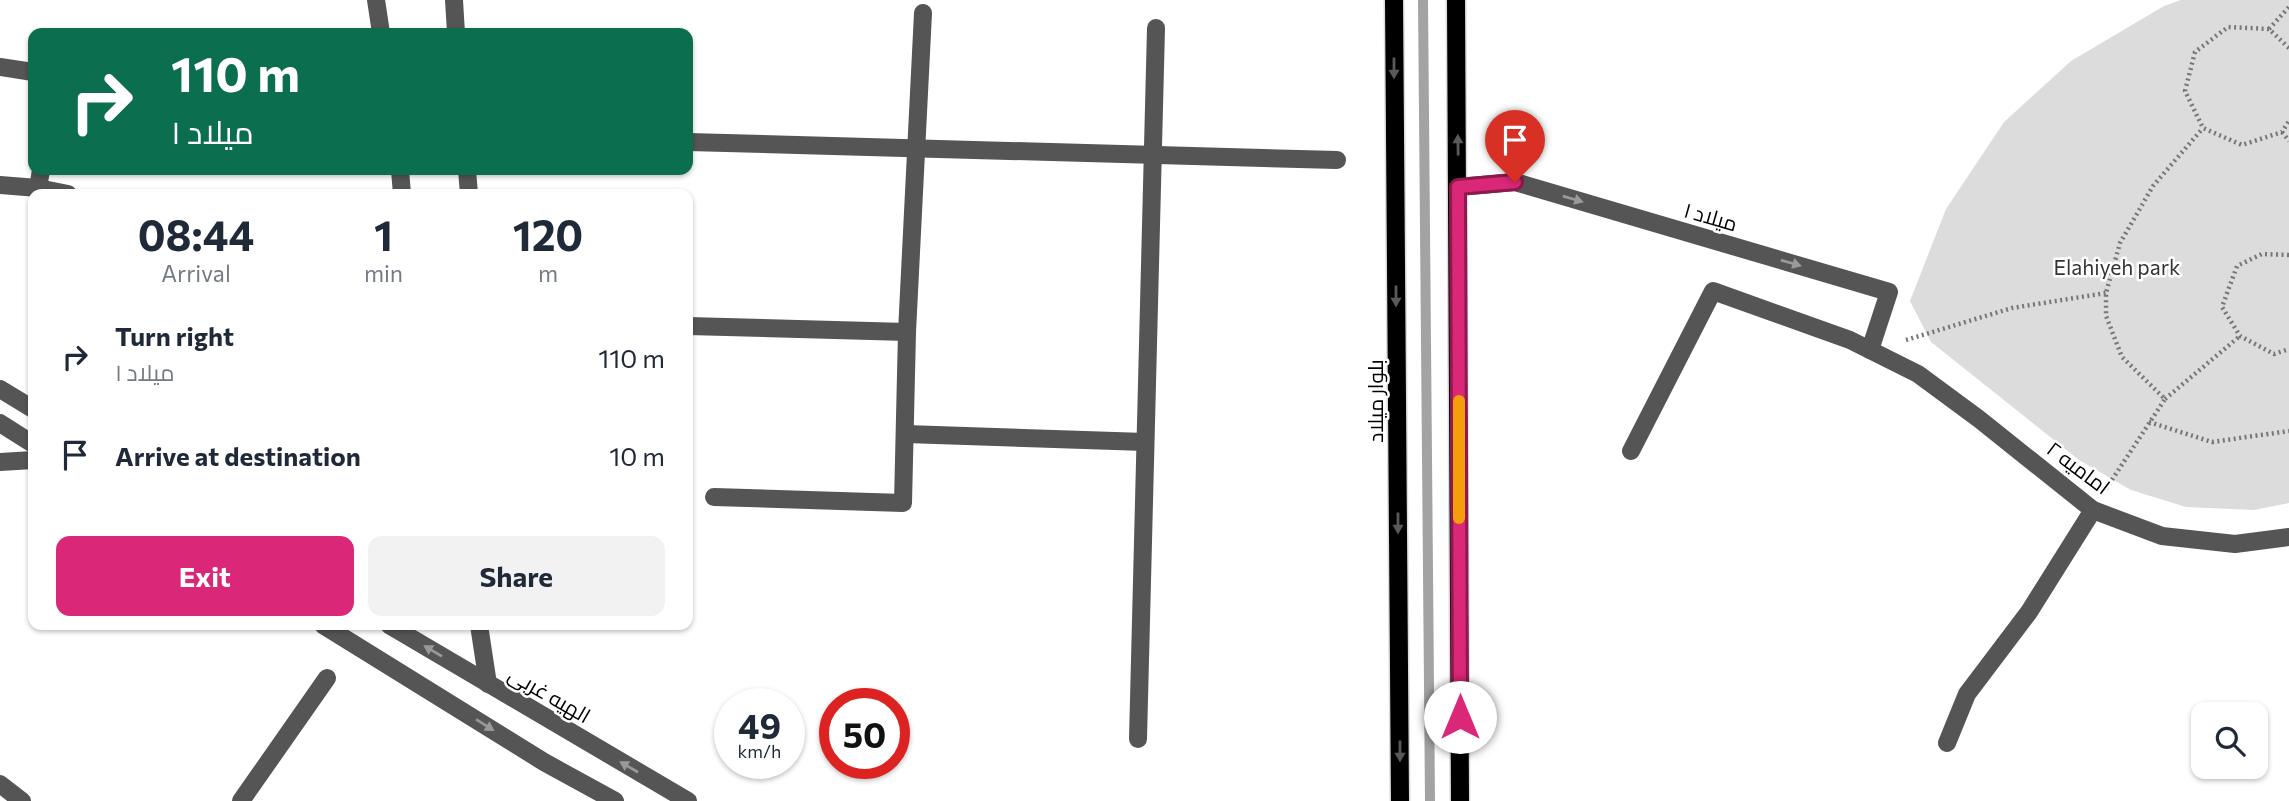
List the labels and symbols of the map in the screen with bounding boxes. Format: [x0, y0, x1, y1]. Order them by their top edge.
one-way arrow [1388, 57, 1400, 79]
pin [1485, 110, 1545, 182]
one-way arrow [1452, 134, 1464, 156]
one-way arrow [1563, 194, 1584, 204]
street label: میلاد ۱ [1681, 196, 1741, 236]
park label: Elahiyeh park [2053, 254, 2181, 279]
one-way arrow [1780, 258, 1802, 269]
one-way arrow [1390, 285, 1402, 307]
street label: بلوار میلاد [1362, 359, 1388, 443]
street label: امامیه ۲ [2043, 435, 2115, 499]
one-way arrow [1392, 512, 1404, 534]
one-way arrow [424, 645, 443, 657]
street label: الهیه غربی [504, 661, 595, 729]
position arrow [1423, 680, 1497, 754]
speed limit sign: 50 [819, 688, 910, 779]
one-way arrow [476, 719, 495, 732]
one-way arrow [1394, 740, 1406, 762]
one-way arrow [620, 760, 639, 773]

